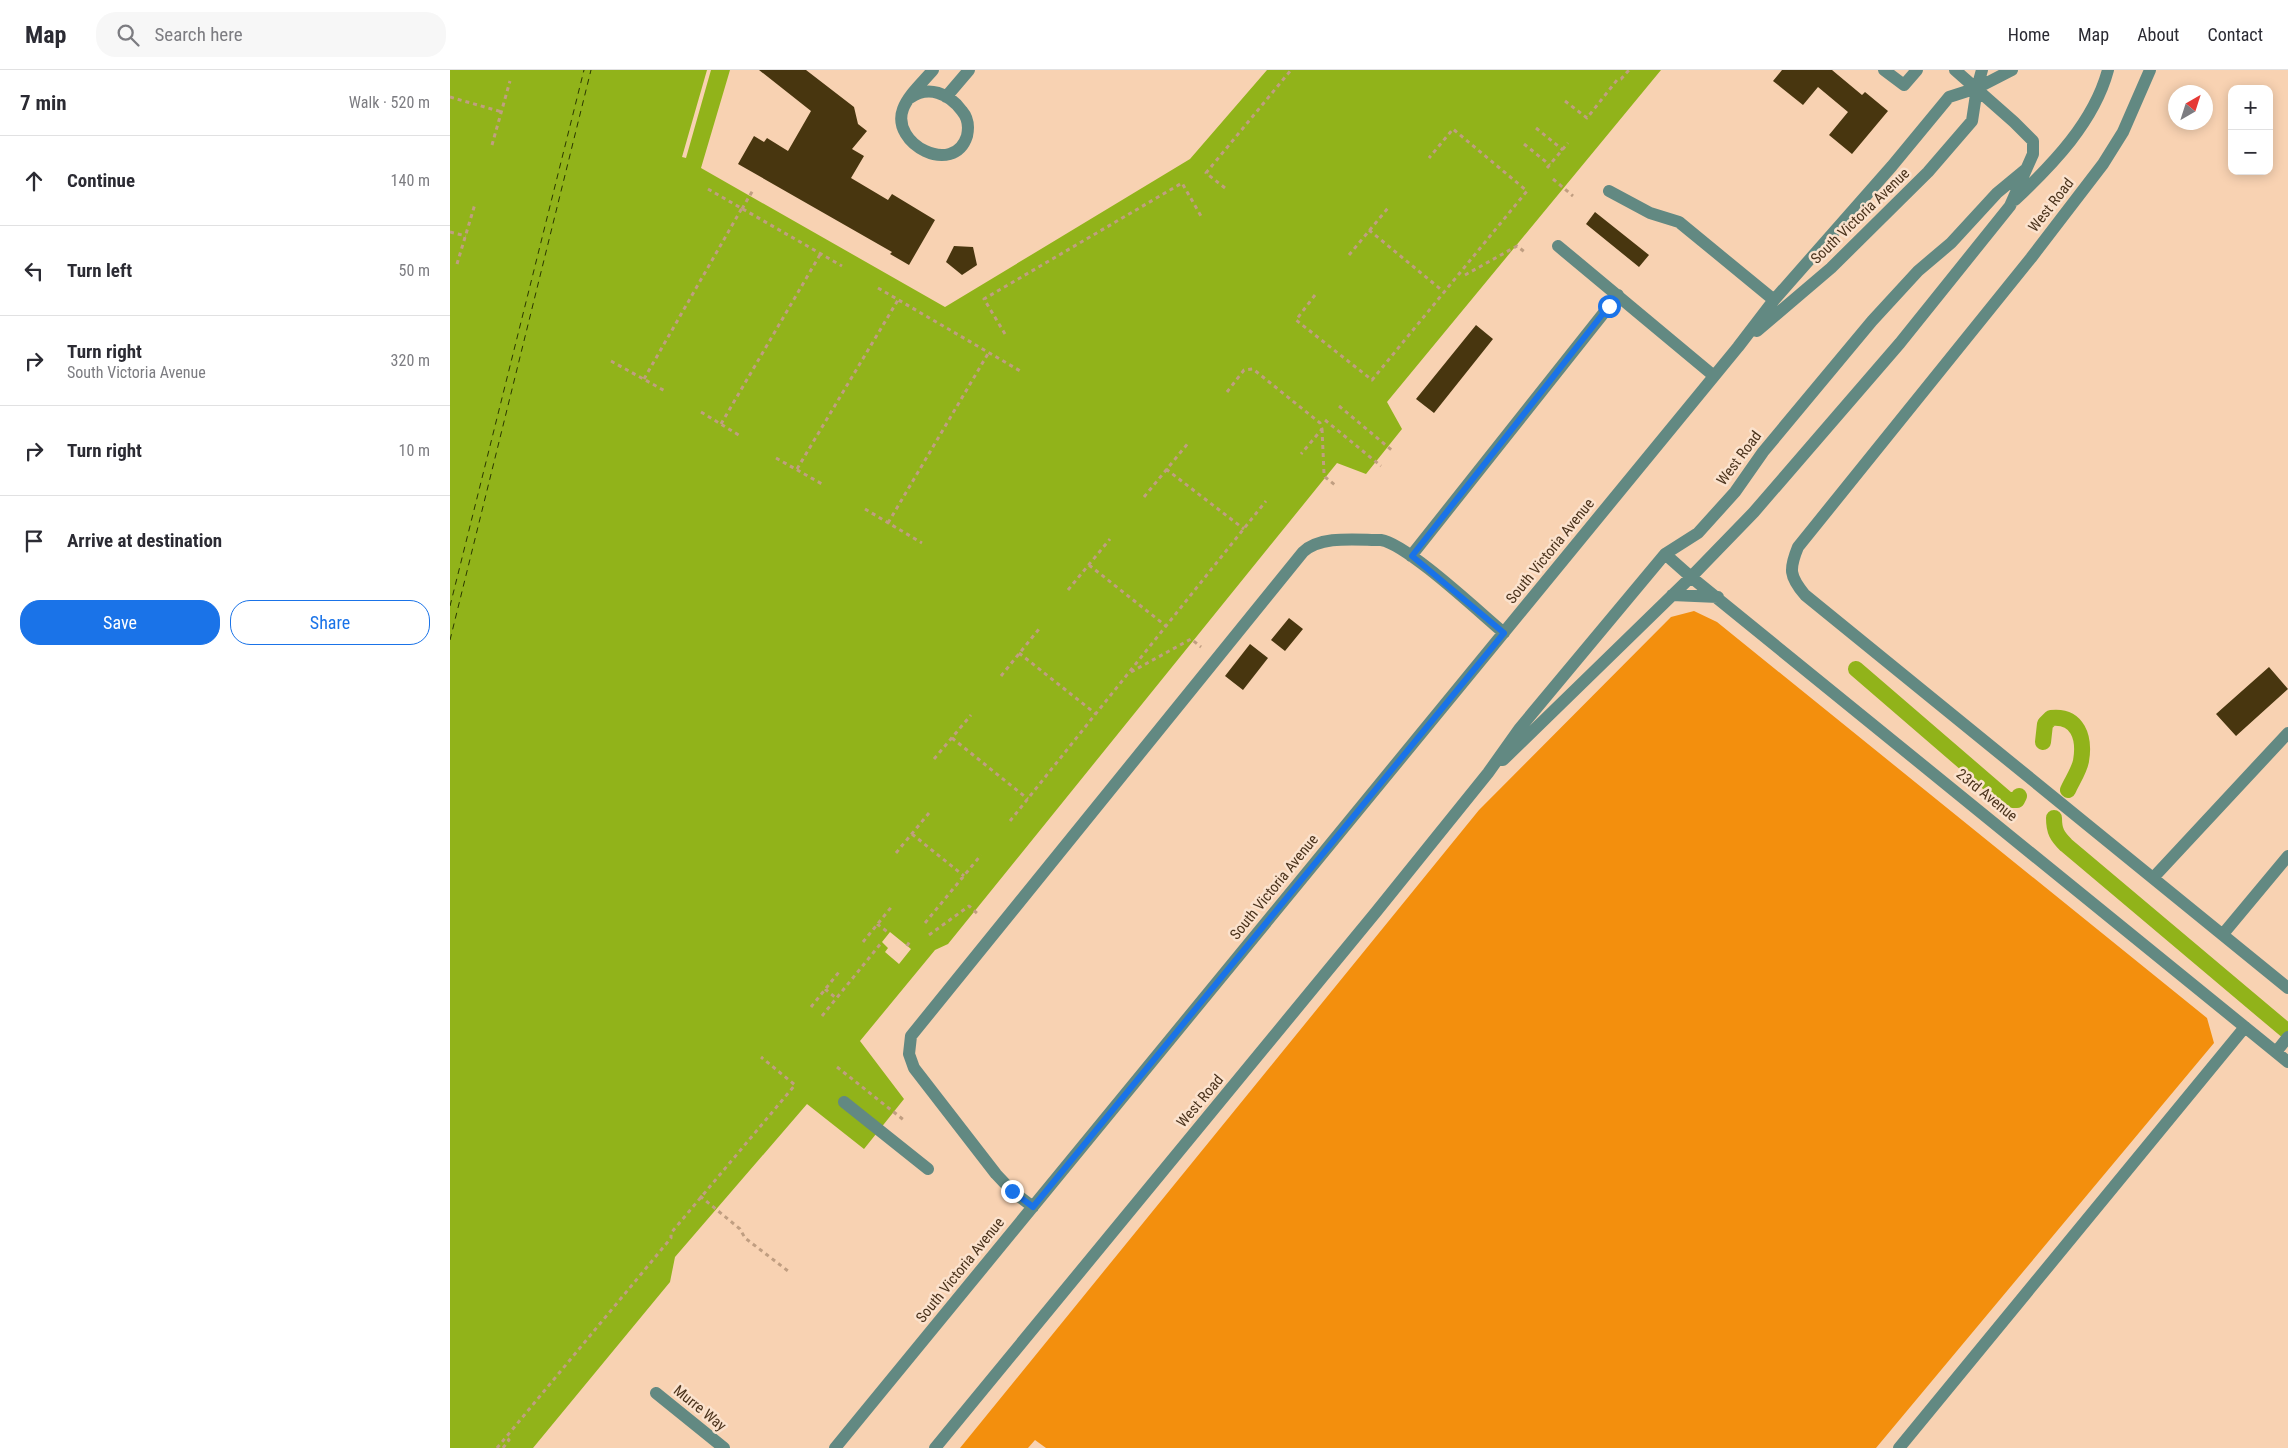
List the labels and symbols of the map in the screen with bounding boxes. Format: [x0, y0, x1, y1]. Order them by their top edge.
north arrow [2168, 85, 2213, 130]
street label: South Victoria Avenue [1807, 164, 1913, 268]
street label: West Road [2024, 175, 2078, 235]
route start [1598, 295, 1621, 318]
street label: West Road [1713, 427, 1765, 489]
street label: South Victoria Avenue [1502, 495, 1598, 607]
street label: 23rd Avenue [1953, 765, 2021, 825]
street label: South Victoria Avenue [1226, 831, 1322, 943]
street label: West Road [1173, 1071, 1227, 1131]
route end [1001, 1180, 1024, 1203]
street label: South Victoria Avenue [912, 1214, 1008, 1326]
street label: Murre Way [670, 1381, 730, 1435]

